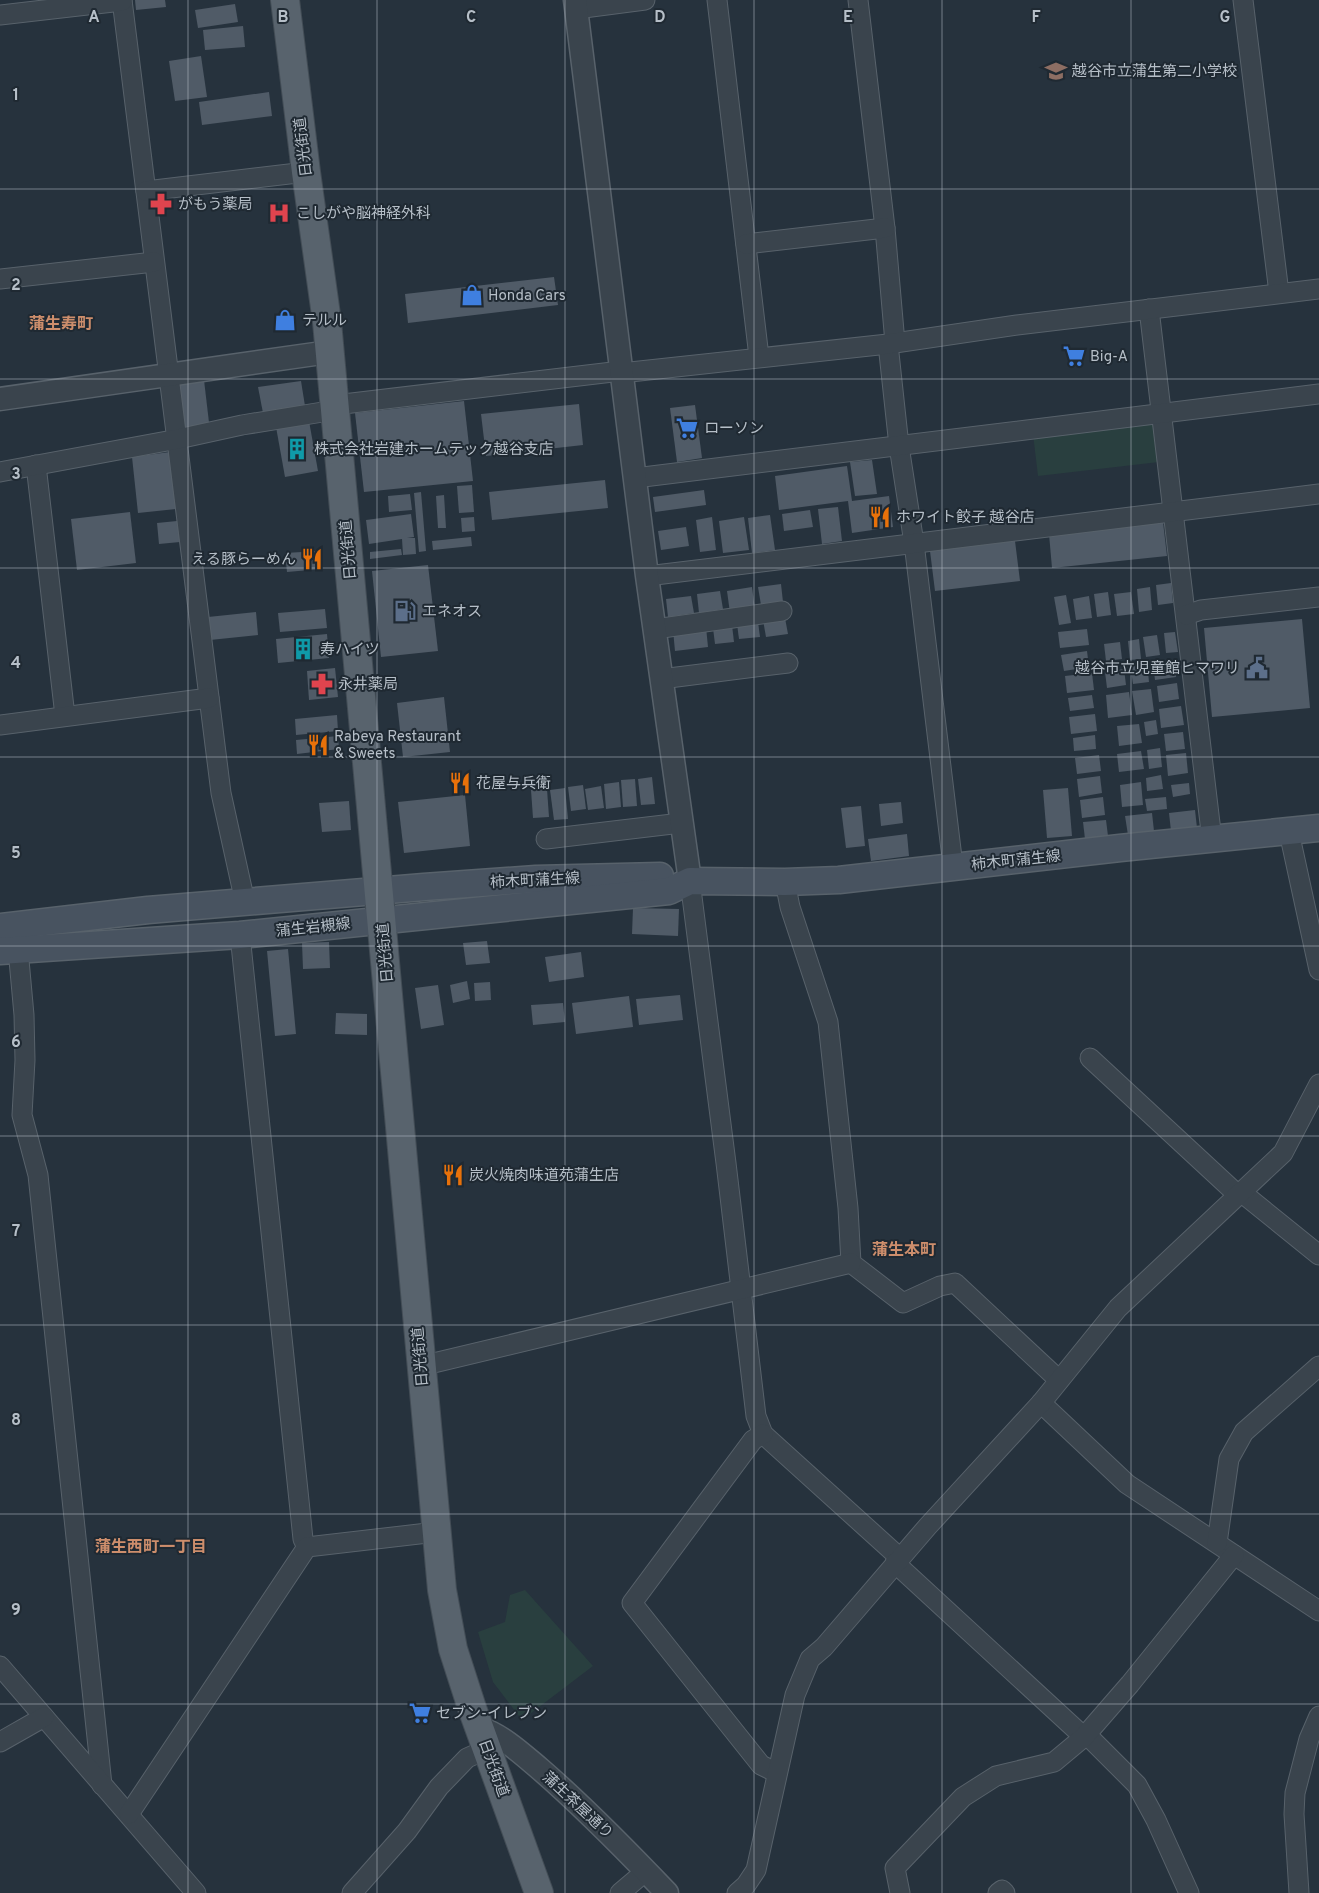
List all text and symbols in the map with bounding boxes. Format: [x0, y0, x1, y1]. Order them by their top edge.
text: A [88, 8, 100, 28]
text: B [277, 8, 289, 28]
text: C [466, 8, 476, 28]
text: D [654, 8, 666, 28]
text: E [843, 8, 853, 28]
text: F [1031, 8, 1041, 28]
text: G [1220, 8, 1230, 28]
school or university icon: 越谷市立蒲生第二小学校 [1043, 58, 1069, 84]
place label: 越谷市立蒲生第二小学校 [1071, 63, 1237, 82]
text: 1 [13, 86, 19, 106]
street label: 日光街道 [291, 116, 318, 178]
pharmacy icon: がもう薬局 [148, 191, 174, 217]
place label: がもう薬局 [178, 196, 253, 215]
hospital icon: こしがや脳神経外科 [266, 200, 292, 226]
place label: こしがや脳神経外科 [296, 205, 431, 224]
text: 2 [11, 276, 21, 296]
shop icon: Honda Cars [459, 282, 485, 308]
place label: Honda Cars [488, 287, 566, 306]
shop icon: テルル [272, 307, 298, 333]
place label: テルル [302, 312, 347, 331]
district label: 蒲生寿町 [29, 315, 93, 335]
supermarket icon: Big-A [1061, 343, 1087, 369]
place label: Big-A [1090, 348, 1128, 367]
supermarket icon: ローソン [674, 415, 700, 441]
place label: ローソン [704, 420, 764, 439]
building icon: 株式会社岩建ホームテック越谷支店 [284, 436, 310, 462]
place label: 株式会社岩建ホームテック越谷支店 [314, 441, 554, 460]
text: 3 [11, 465, 21, 485]
restaurant icon: ホワイト餃子 越谷店 [867, 504, 893, 530]
place label: ホワイト餃子 越谷店 [896, 509, 1035, 528]
street label: 日光街道 [337, 519, 362, 581]
restaurant icon: える豚らーめん [299, 546, 325, 572]
place label: える豚らーめん [191, 551, 296, 570]
fuel station icon: エネオス [392, 598, 418, 624]
place label: エネオス [422, 603, 482, 622]
building icon: 寿ハイツ [290, 636, 316, 662]
place label: 寿ハイツ [320, 641, 380, 660]
text: 4 [11, 654, 21, 674]
public building icon: 越谷市立児童館ヒマワリ [1244, 655, 1270, 681]
place label: 越谷市立児童館ヒマワリ [1074, 660, 1240, 679]
pharmacy icon: 永井薬局 [309, 671, 335, 697]
place label: 永井薬局 [338, 675, 398, 695]
place label: Rabeya Restaurant & Sweets [334, 728, 461, 764]
restaurant icon: Rabeya Restaurant & Sweets [305, 732, 331, 758]
restaurant icon: 花屋与兵衛 [447, 770, 473, 796]
place label: 花屋与兵衛 [476, 775, 551, 794]
text: 5 [11, 844, 21, 864]
street label: 柿木町蒲生線 [970, 847, 1062, 876]
street label: 柿木町蒲生線 [490, 870, 581, 893]
street label: 蒲生岩槻線 [275, 915, 351, 942]
street label: 日光街道 [374, 922, 399, 984]
text: 6 [11, 1033, 21, 1053]
restaurant icon: 炭火焼肉味道苑蒲生店 [440, 1162, 466, 1188]
place label: 炭火焼肉味道苑蒲生店 [469, 1167, 619, 1186]
text: 7 [12, 1222, 20, 1242]
district label: 蒲生本町 [872, 1241, 936, 1261]
street label: 日光街道 [409, 1326, 434, 1388]
text: 8 [11, 1411, 21, 1431]
district label: 蒲生西町一丁目 [95, 1538, 207, 1558]
text: 9 [11, 1601, 21, 1621]
supermarket icon: セブン-イレブン [407, 1700, 433, 1726]
place label: セブン-イレブン [436, 1705, 547, 1724]
street label: 日光街道 [473, 1737, 512, 1800]
street label: 蒲生茶屋通り [538, 1768, 616, 1844]

